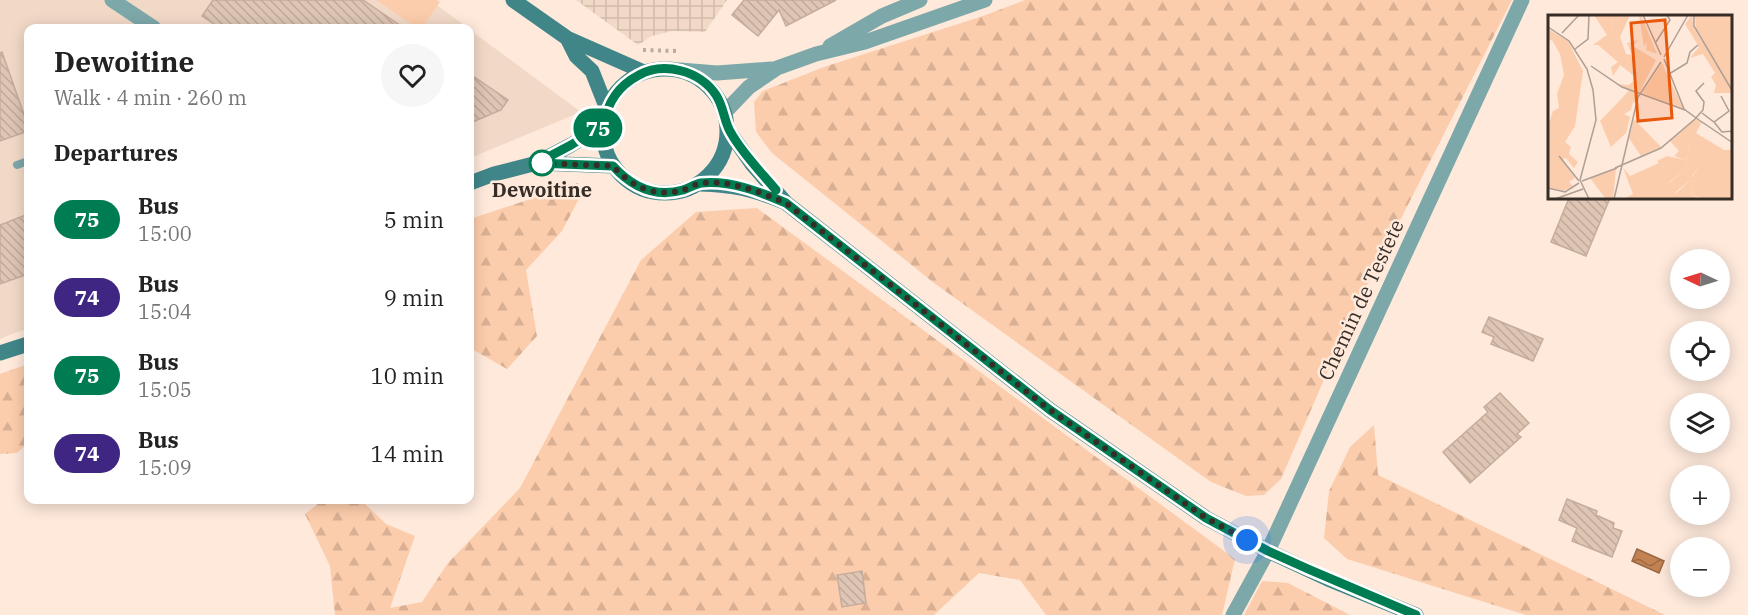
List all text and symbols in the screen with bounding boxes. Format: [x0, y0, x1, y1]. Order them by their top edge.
inset map [1548, 15, 1733, 200]
text: Dewoitine [54, 43, 194, 80]
button: heart [381, 44, 444, 107]
text: Walk · 4 min · 260 m [54, 84, 247, 111]
line badge: 75 [571, 108, 625, 148]
text: 75 [585, 114, 611, 142]
text: Departures [54, 138, 178, 167]
marker: Dewoitine [529, 150, 555, 176]
place label: Dewoitine [492, 176, 592, 203]
text: Bus [138, 191, 179, 220]
text: 75 [74, 205, 100, 233]
text: 5 min [384, 205, 444, 234]
street label: Chemin de Testete [1311, 215, 1410, 385]
text: 15:00 [138, 220, 192, 247]
north arrow [1670, 249, 1730, 309]
map controls [1670, 249, 1730, 597]
text: Bus [138, 269, 179, 298]
text: 74 [74, 283, 100, 311]
text: 9 min [384, 283, 444, 312]
text: 15:04 [138, 298, 192, 325]
button: locate [1670, 321, 1730, 381]
text: Bus [138, 347, 179, 376]
text: 75 [74, 361, 100, 389]
text: 10 min [371, 361, 444, 390]
text: 15:05 [138, 376, 192, 403]
button: layers [1670, 393, 1730, 453]
text: Bus [138, 425, 179, 454]
text: 74 [74, 439, 100, 467]
text: 14 min [371, 439, 444, 468]
text: 15:09 [138, 454, 192, 481]
button: + [1670, 465, 1730, 525]
your location [1232, 525, 1262, 555]
button: − [1670, 537, 1730, 597]

